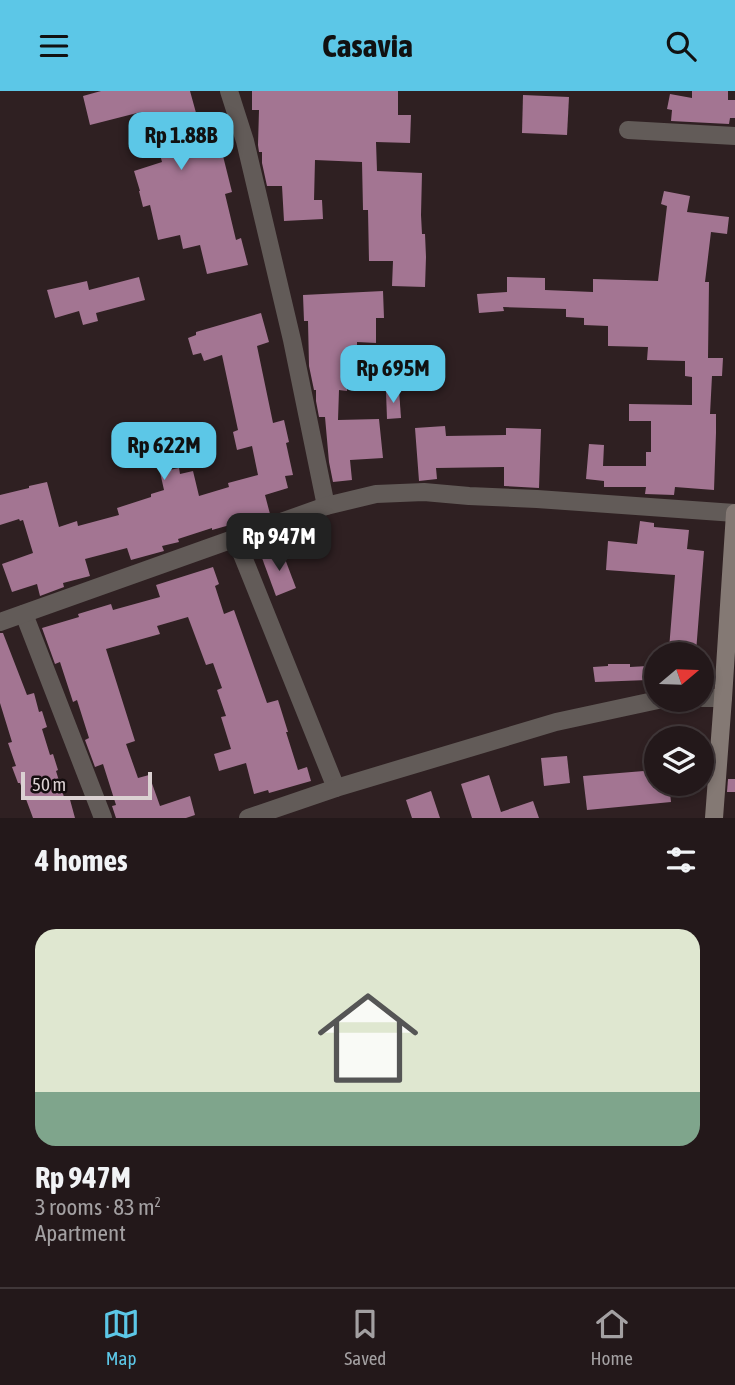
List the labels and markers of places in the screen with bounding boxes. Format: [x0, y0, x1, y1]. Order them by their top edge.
pin: Rp 1.88B [109, 113, 253, 172]
pin: Rp 695M [328, 345, 458, 405]
pin: Rp 622M [99, 423, 229, 482]
pin: Rp 947M [214, 513, 344, 573]

